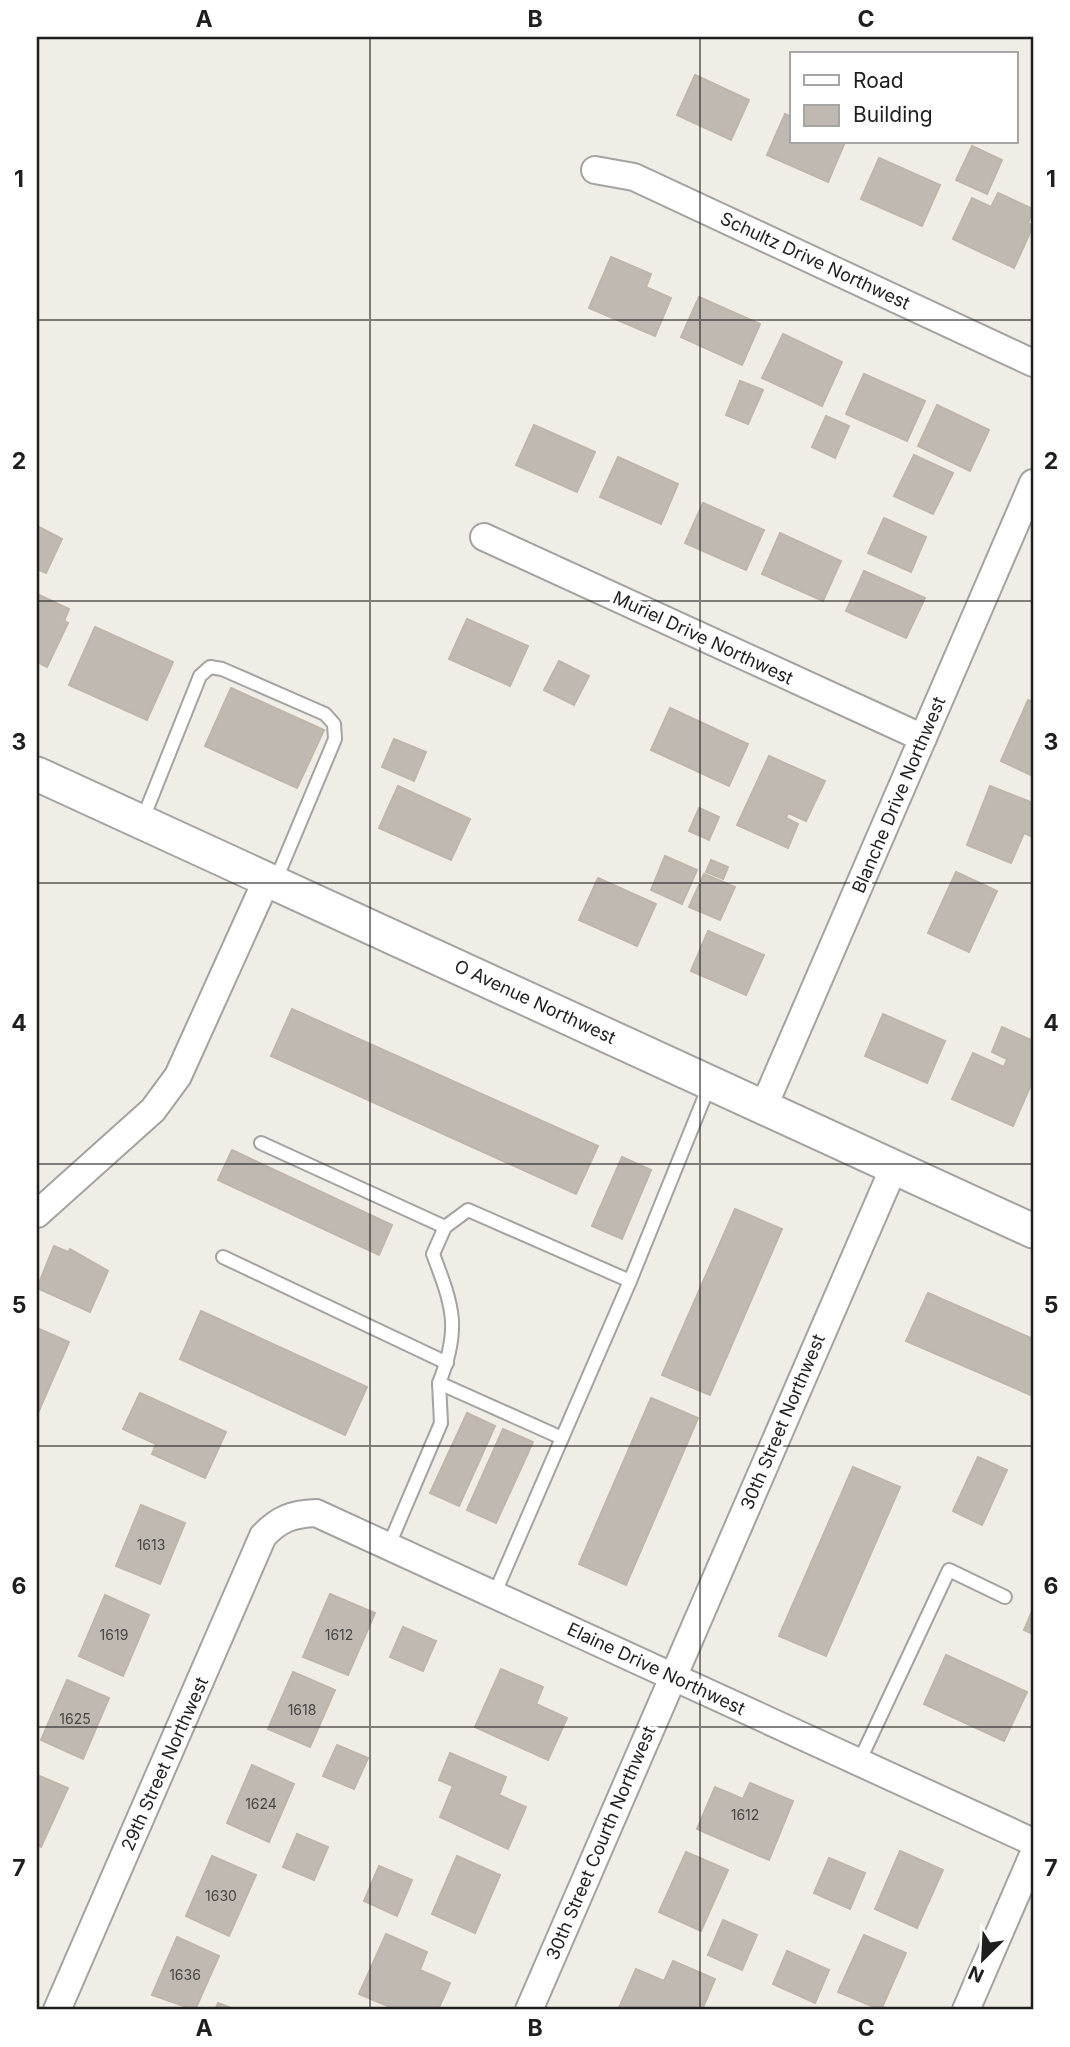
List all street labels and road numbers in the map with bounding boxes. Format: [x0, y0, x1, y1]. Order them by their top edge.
street label: Schultz Drive Northwest [717, 207, 913, 314]
street label: Muriel Drive Northwest [610, 587, 797, 689]
street label: Blanche Drive Northwest [848, 693, 950, 896]
street label: O Avenue Northwest [451, 955, 619, 1048]
street label: 30th Street Northwest [736, 1331, 829, 1513]
street label: Elaine Drive Northwest [564, 1618, 749, 1719]
street label: 29th Street Northwest [117, 1674, 212, 1854]
street label: 30th Street Courth Northwest [542, 1723, 659, 1963]

